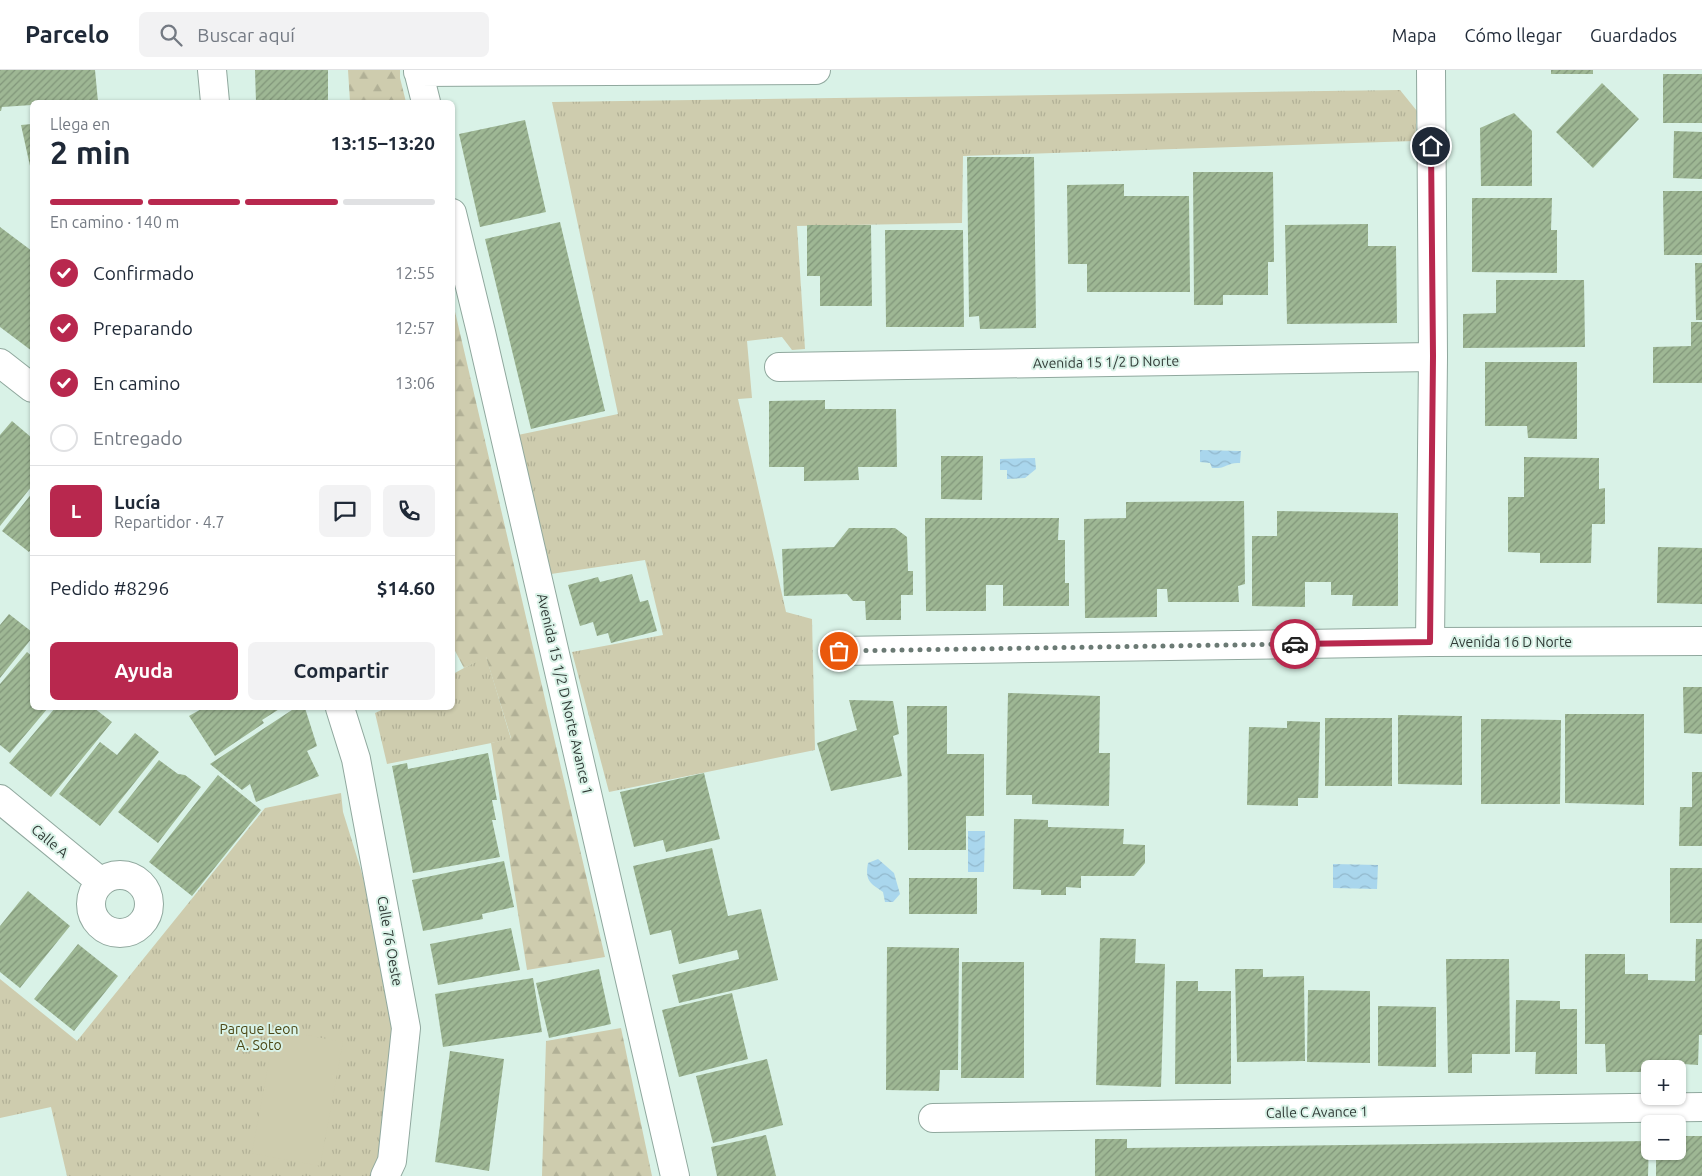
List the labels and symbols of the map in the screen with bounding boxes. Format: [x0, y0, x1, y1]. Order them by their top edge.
pin [1410, 125, 1452, 167]
street label: Avenida 15 1/2 D Norte [1033, 353, 1179, 371]
street label: Avenida 15 1/2 D Norte Avance 1 [534, 592, 596, 796]
courier [1270, 619, 1320, 669]
pin [818, 630, 860, 672]
street label: Avenida 16 D Norte [1450, 634, 1572, 650]
street label: Calle A [28, 821, 72, 861]
street label: Calle 76 Oeste [374, 895, 406, 987]
park label: Parque Leon A. Soto [220, 1021, 298, 1053]
street label: Calle C Avance 1 [1266, 1103, 1368, 1121]

